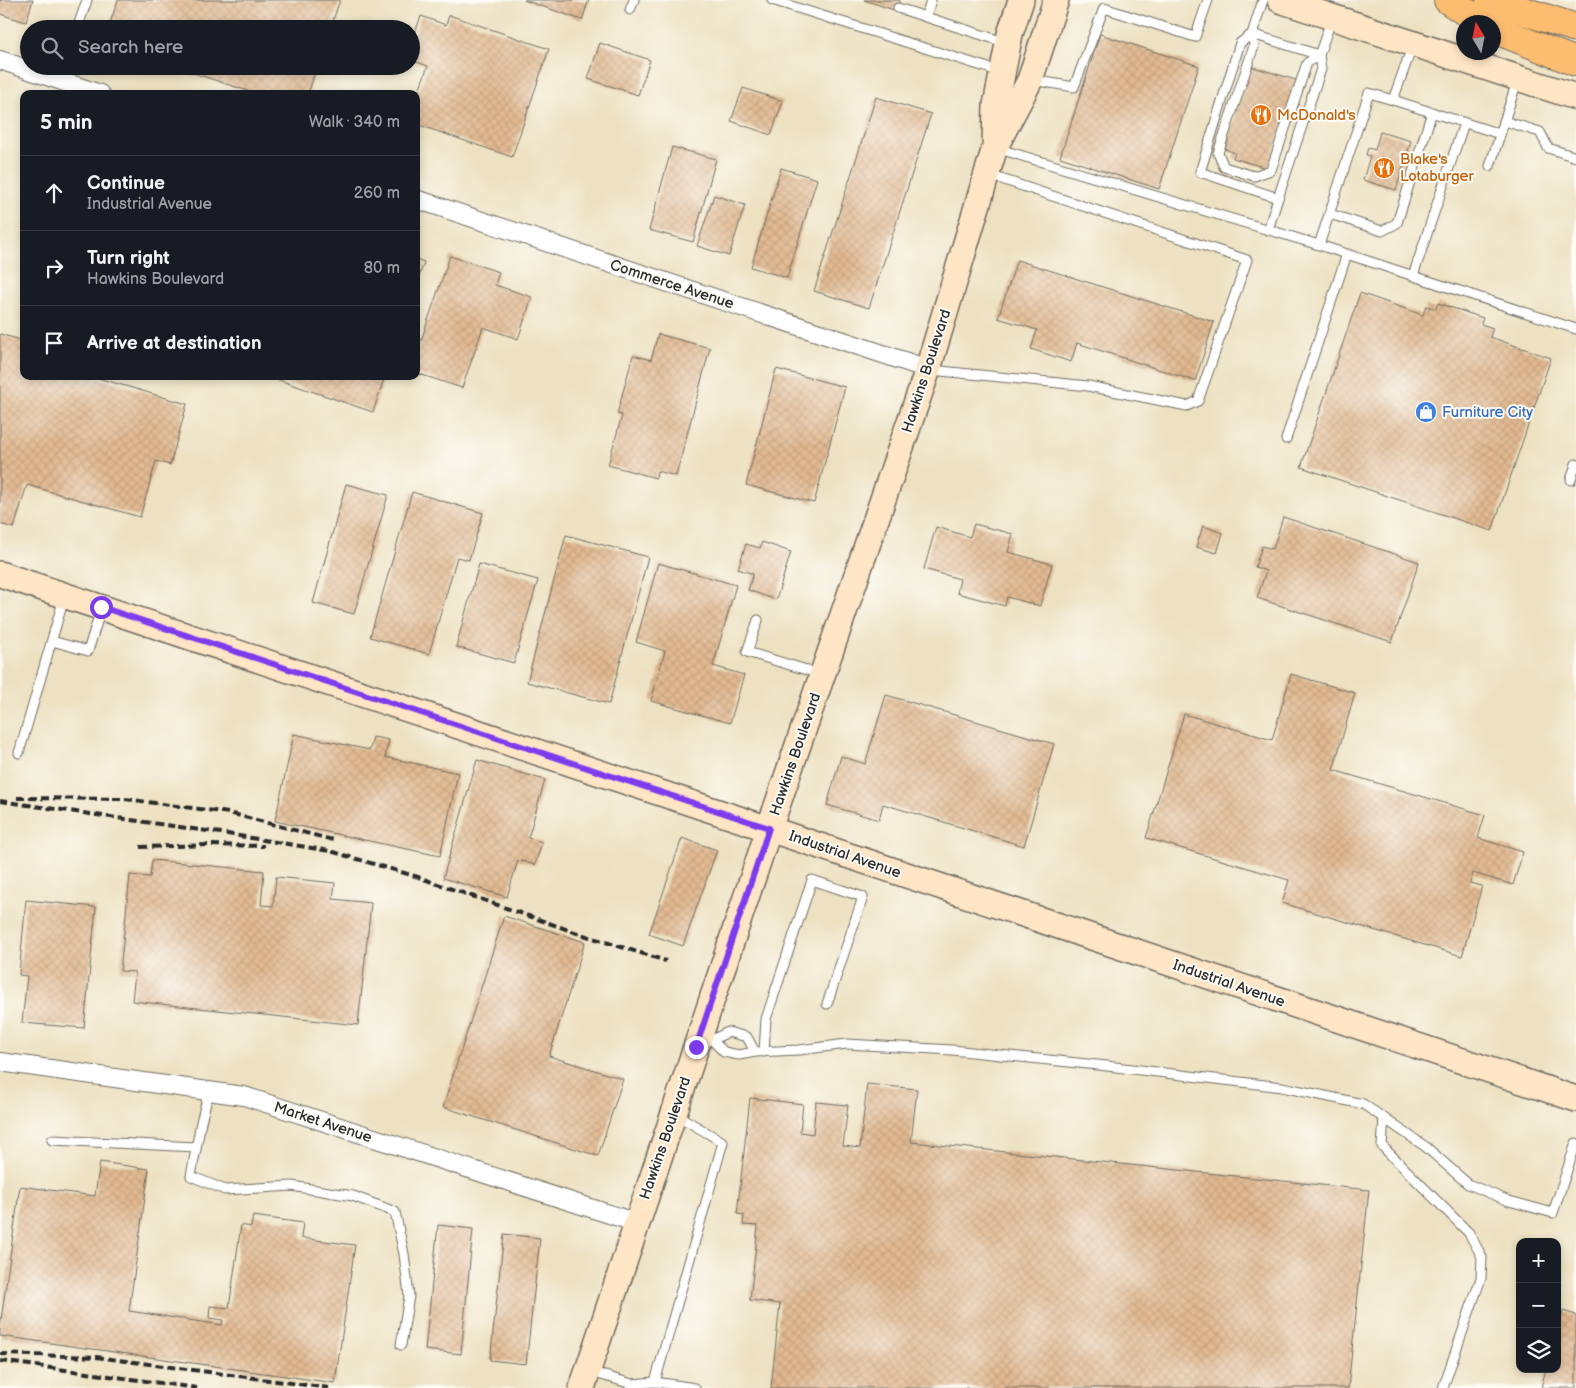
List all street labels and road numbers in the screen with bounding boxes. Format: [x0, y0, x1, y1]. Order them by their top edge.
street label: Commerce Avenue [607, 255, 736, 314]
street label: Hawkins Boulevard [898, 307, 955, 435]
street label: Hawkins Boulevard [766, 690, 825, 818]
street label: Industrial Avenue [786, 826, 903, 883]
street label: Industrial Avenue [1170, 955, 1287, 1012]
street label: Hawkins Boulevard [636, 1074, 695, 1202]
street label: Market Avenue [271, 1098, 374, 1147]

